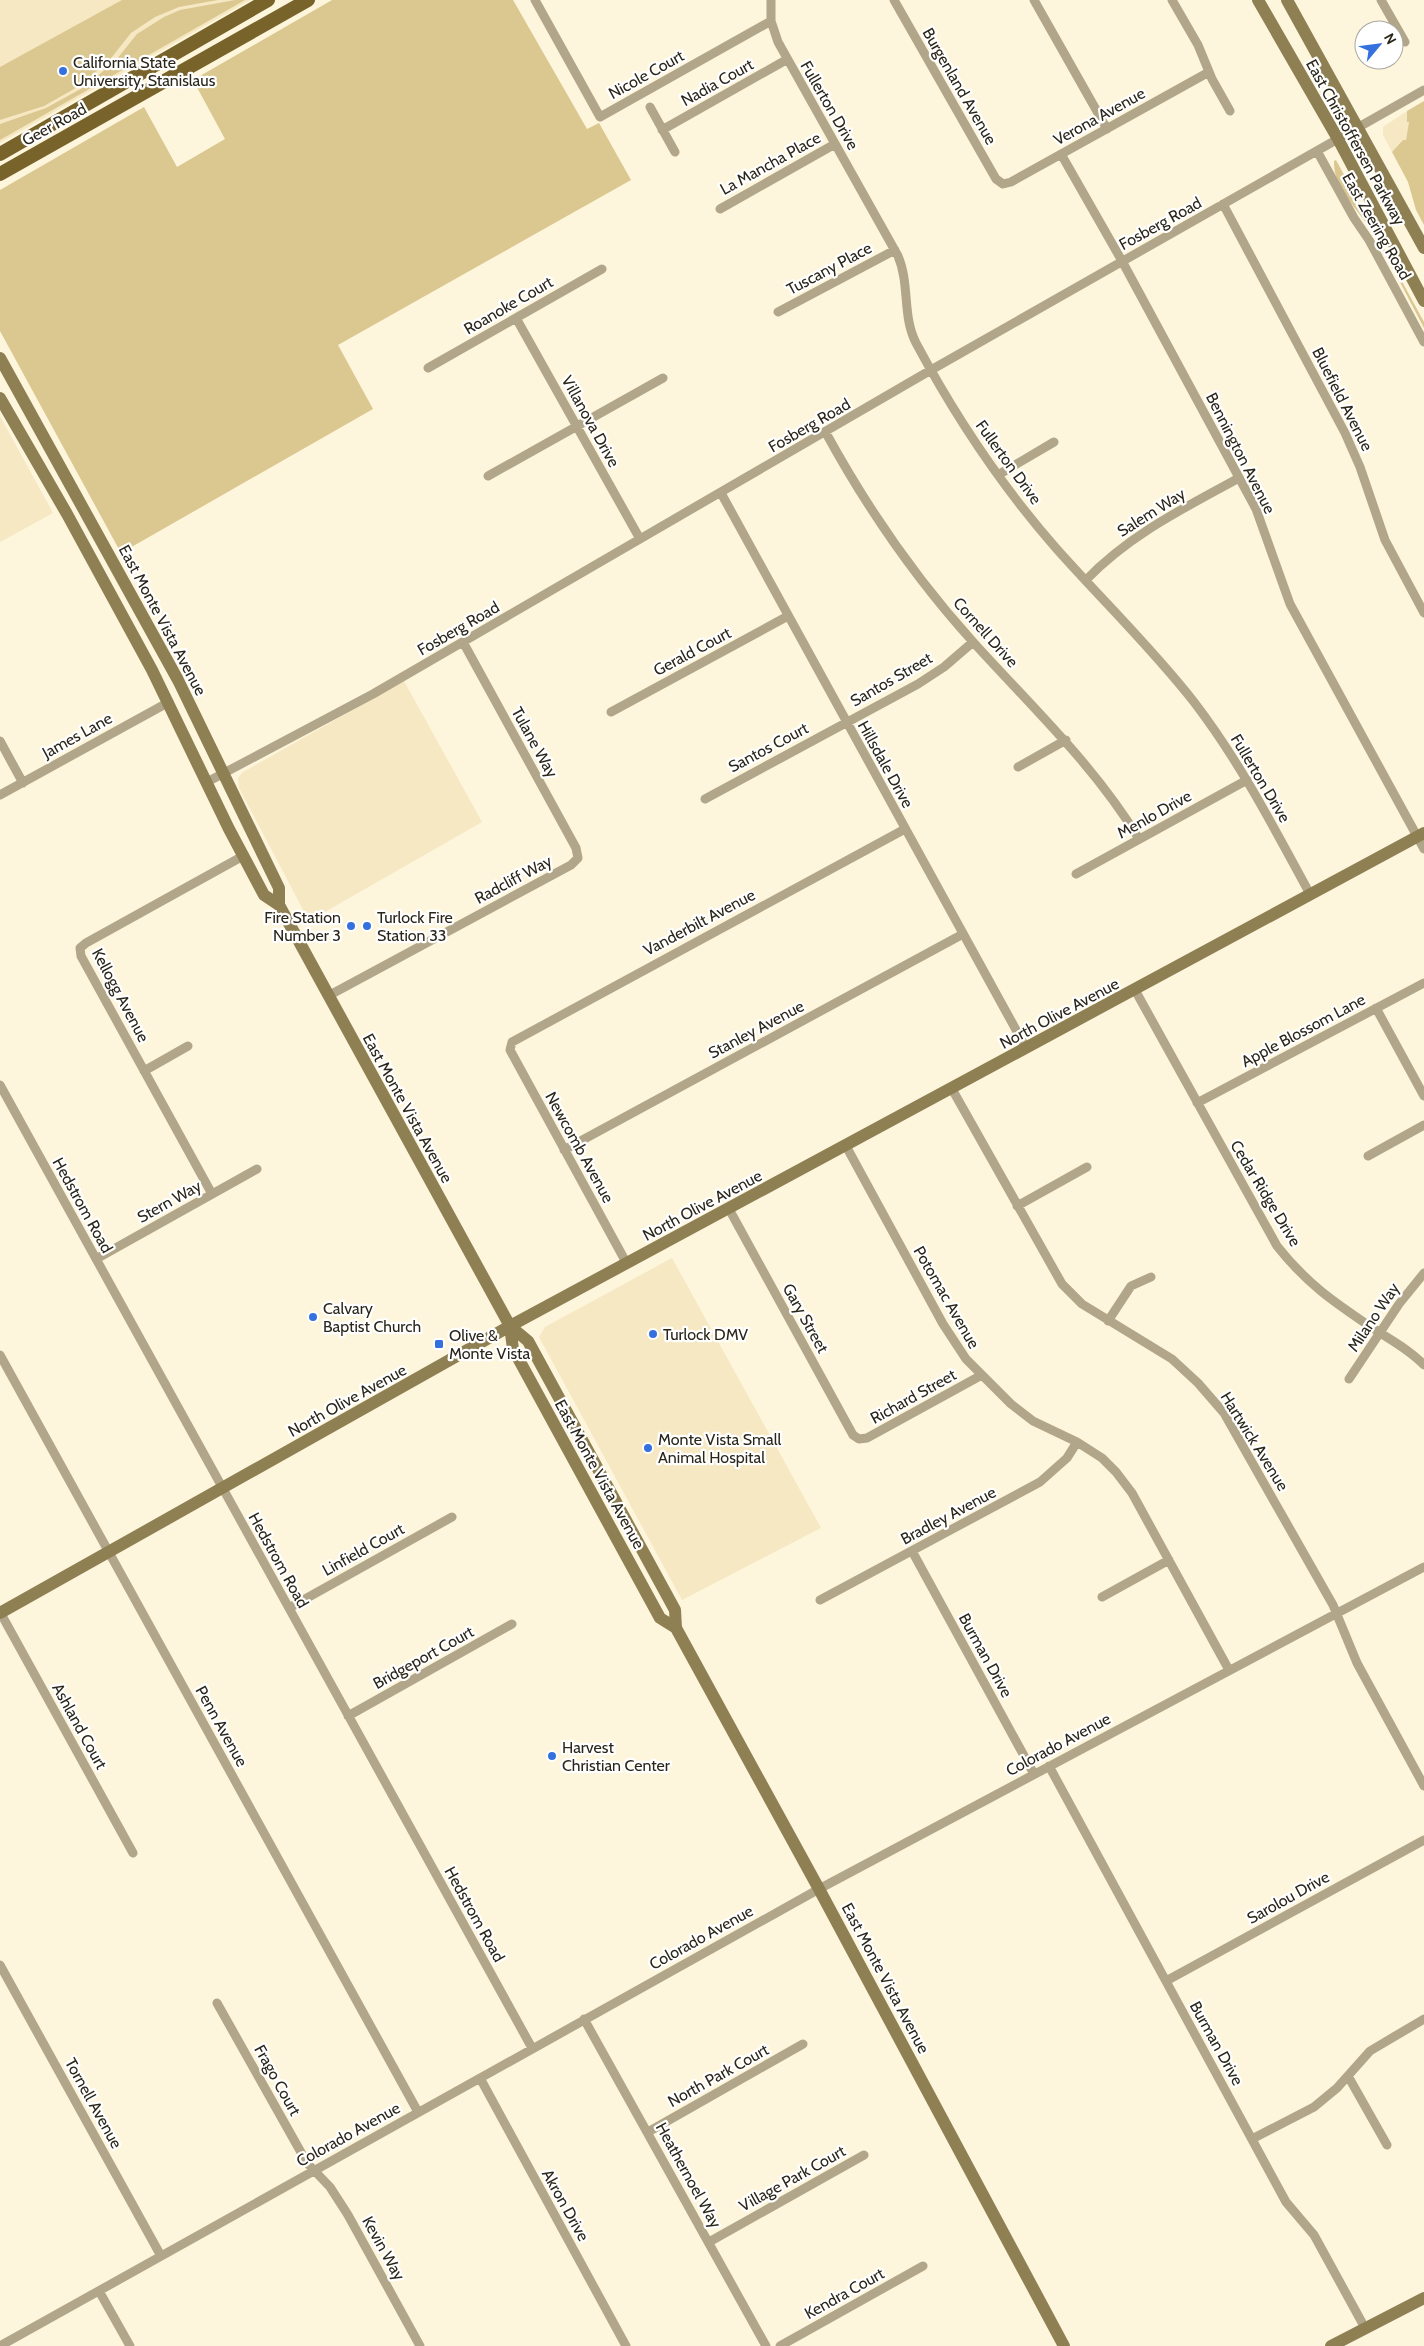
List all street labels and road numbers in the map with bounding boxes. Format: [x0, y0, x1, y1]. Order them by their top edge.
street label: Burgenland Avenue [918, 25, 1001, 148]
street label: Nicole Court [605, 46, 688, 103]
street label: Nadia Court [678, 55, 757, 110]
street label: East Christoffersen Parkway [1302, 56, 1409, 228]
street label: Fullerton Drive [796, 57, 863, 153]
street label: Verona Avenue [1050, 83, 1148, 149]
street label: Geer Road [19, 99, 90, 150]
street label: La Mancha Place [717, 128, 824, 199]
street label: East Zeering Road [1338, 169, 1415, 283]
street label: Fosberg Road [1116, 193, 1205, 254]
street label: Tuscany Place [784, 238, 875, 299]
street label: Roanoke Court [460, 272, 557, 339]
street label: Bluefield Avenue [1308, 344, 1377, 454]
street label: Villanova Drive [558, 372, 624, 470]
street label: Bennington Avenue [1202, 390, 1279, 517]
street label: Fosberg Road [765, 394, 854, 457]
street label: Fullerton Drive [972, 416, 1046, 508]
street label: Salem Way [1114, 484, 1189, 541]
street label: East Monte Vista Avenue [115, 542, 210, 699]
street label: Cornell Drive [949, 593, 1022, 671]
street label: Fosberg Road [414, 597, 503, 660]
street label: Gerald Court [650, 623, 735, 680]
street label: Santos Street [847, 648, 936, 710]
street label: Tulane Way [507, 704, 562, 781]
street label: James Lane [38, 708, 115, 763]
street label: Hillsdale Drive [854, 717, 917, 811]
street label: Santos Court [725, 718, 812, 776]
street label: Fullerton Drive [1227, 731, 1294, 826]
street label: Menlo Drive [1114, 786, 1195, 843]
street label: Radcliff Way [471, 851, 555, 908]
street label: Vanderbilt Avenue [640, 885, 758, 960]
street label: Kellogg Avenue [88, 945, 153, 1045]
street label: North Olive Avenue [996, 974, 1122, 1053]
street label: Apple Blossom Lane [1238, 990, 1368, 1071]
street label: Stanley Avenue [705, 996, 807, 1063]
street label: East Monte Vista Avenue [359, 1030, 456, 1186]
street label: Newcomb Avenue [541, 1088, 618, 1206]
street label: Cedar Ridge Drive [1226, 1137, 1305, 1250]
street label: Hedstrom Road [49, 1154, 117, 1256]
street label: North Olive Avenue [639, 1166, 765, 1245]
street label: Stern Way [134, 1176, 205, 1227]
street label: Potomac Avenue [910, 1243, 984, 1352]
street label: Milano Way [1343, 1279, 1403, 1355]
street label: Gary Street [779, 1280, 833, 1357]
street label: North Olive Avenue [285, 1360, 410, 1441]
street label: Richard Street [867, 1365, 960, 1428]
street label: Hartwick Avenue [1217, 1388, 1293, 1494]
street label: East Monte Vista Avenue [551, 1396, 648, 1552]
street label: Bradley Avenue [897, 1482, 999, 1549]
street label: Hedstrom Road [245, 1509, 313, 1611]
street label: Linfield Court [319, 1519, 408, 1580]
street label: Burman Drive [955, 1610, 1016, 1701]
street label: Bridgeport Court [370, 1622, 477, 1693]
street label: Ashland Court [48, 1680, 111, 1773]
street label: Penn Avenue [192, 1683, 252, 1770]
street label: Colorado Avenue [1003, 1709, 1114, 1780]
street label: Hedstrom Road [441, 1863, 509, 1965]
street label: Sarolou Drive [1244, 1867, 1333, 1928]
street label: East Monte Vista Avenue [838, 1900, 933, 2057]
street label: Colorado Avenue [646, 1901, 756, 1974]
street label: Burman Drive [1186, 1998, 1247, 2089]
street label: North Park Court [665, 2040, 772, 2111]
street label: Frago Court [250, 2042, 305, 2119]
street label: Tornell Avenue [61, 2055, 126, 2152]
street label: Colorado Avenue [293, 2098, 403, 2171]
street label: Heathernoel Way [652, 2119, 725, 2231]
street label: Village Park Court [736, 2141, 849, 2215]
street label: Akron Drive [538, 2166, 593, 2244]
street label: Kevin Way [358, 2213, 409, 2284]
street label: Kendra Court [801, 2263, 888, 2323]

